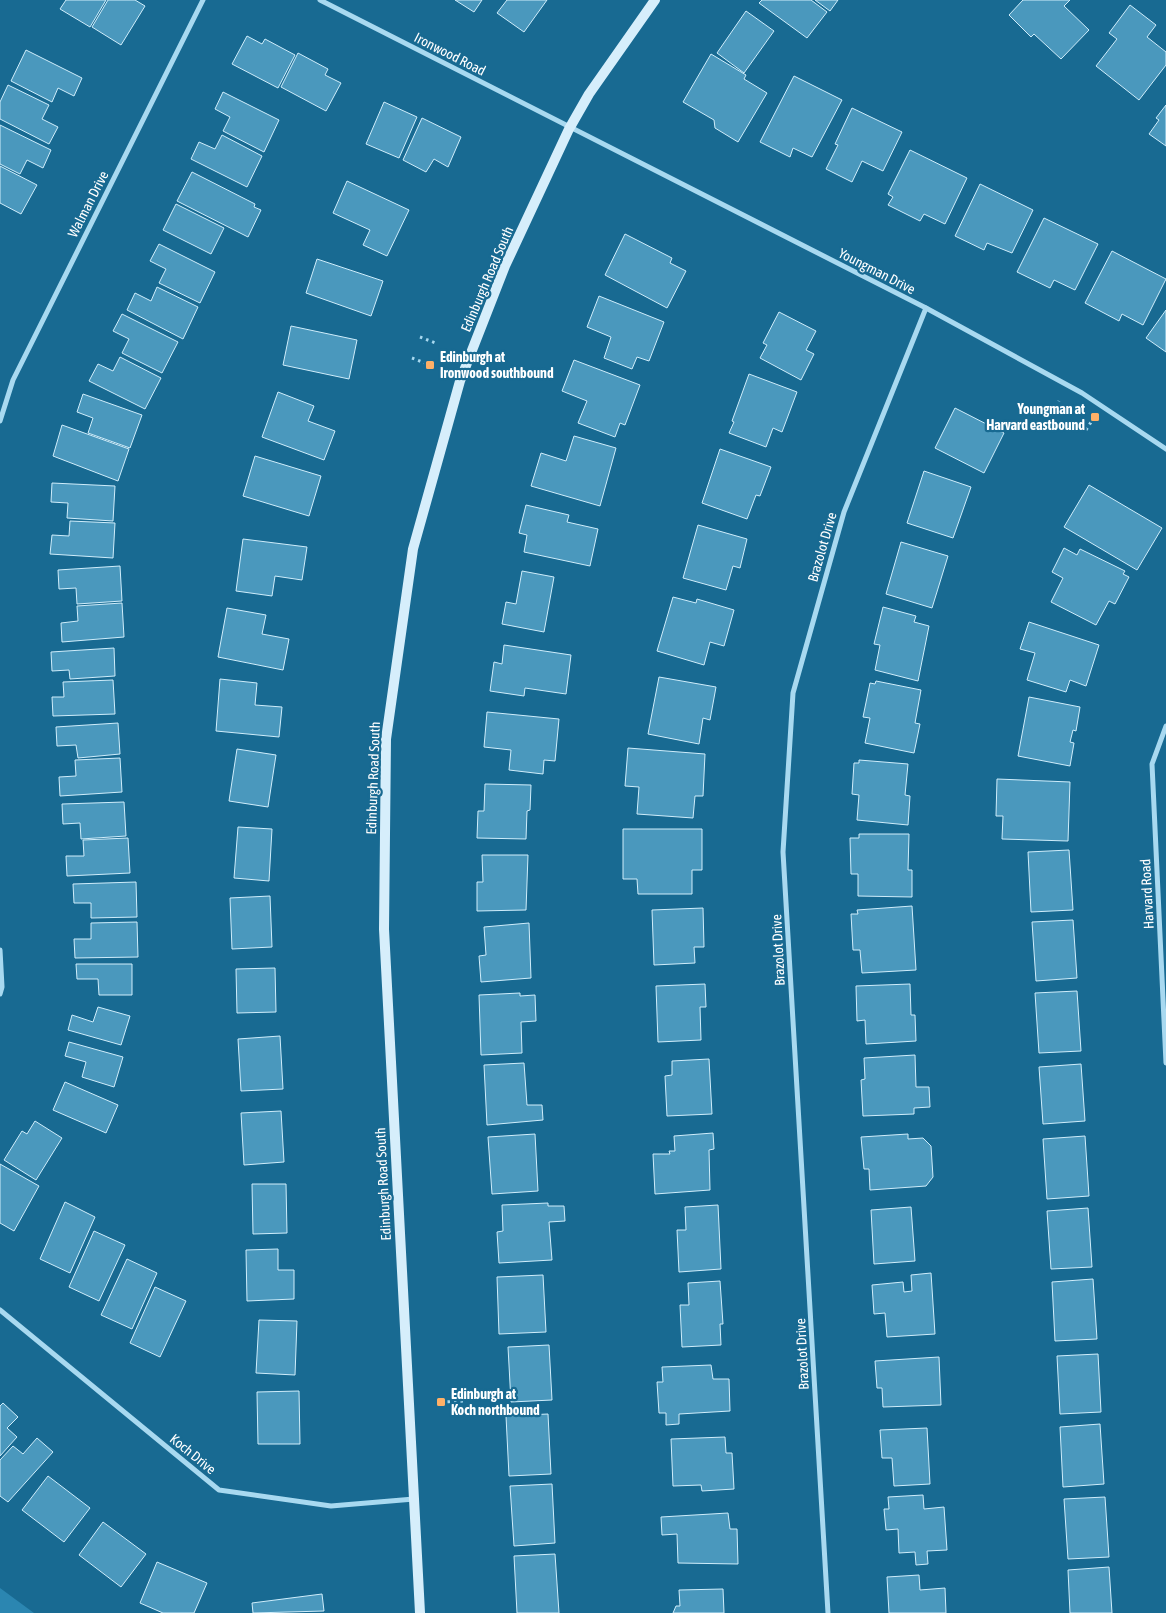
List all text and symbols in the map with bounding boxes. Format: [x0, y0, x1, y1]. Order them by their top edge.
street label: Ironwood Road [412, 29, 488, 79]
street label: Walman Drive [64, 168, 112, 240]
street label: Edinburgh Road South [458, 224, 516, 334]
street label: Youngman Drive [836, 245, 918, 297]
place label: Edinburgh at Ironwood southbound [440, 349, 554, 381]
marker: Edinburgh at Ironwood southbound [424, 359, 436, 371]
place label: Youngman at Harvard eastbound [986, 401, 1085, 433]
marker: Youngman at Harvard eastbound [1089, 411, 1101, 423]
street label: Brazolot Drive [804, 510, 840, 584]
street label: Edinburgh Road South [363, 721, 383, 835]
street label: Harvard Road [1137, 858, 1157, 930]
street label: Brazolot Drive [768, 914, 788, 986]
street label: Edinburgh Road South [372, 1127, 394, 1241]
street label: Brazolot Drive [792, 1318, 812, 1390]
place label: Edinburgh at Koch northbound [451, 1386, 540, 1418]
marker: Edinburgh at Koch northbound [435, 1396, 447, 1408]
street label: Koch Drive [167, 1431, 219, 1477]

